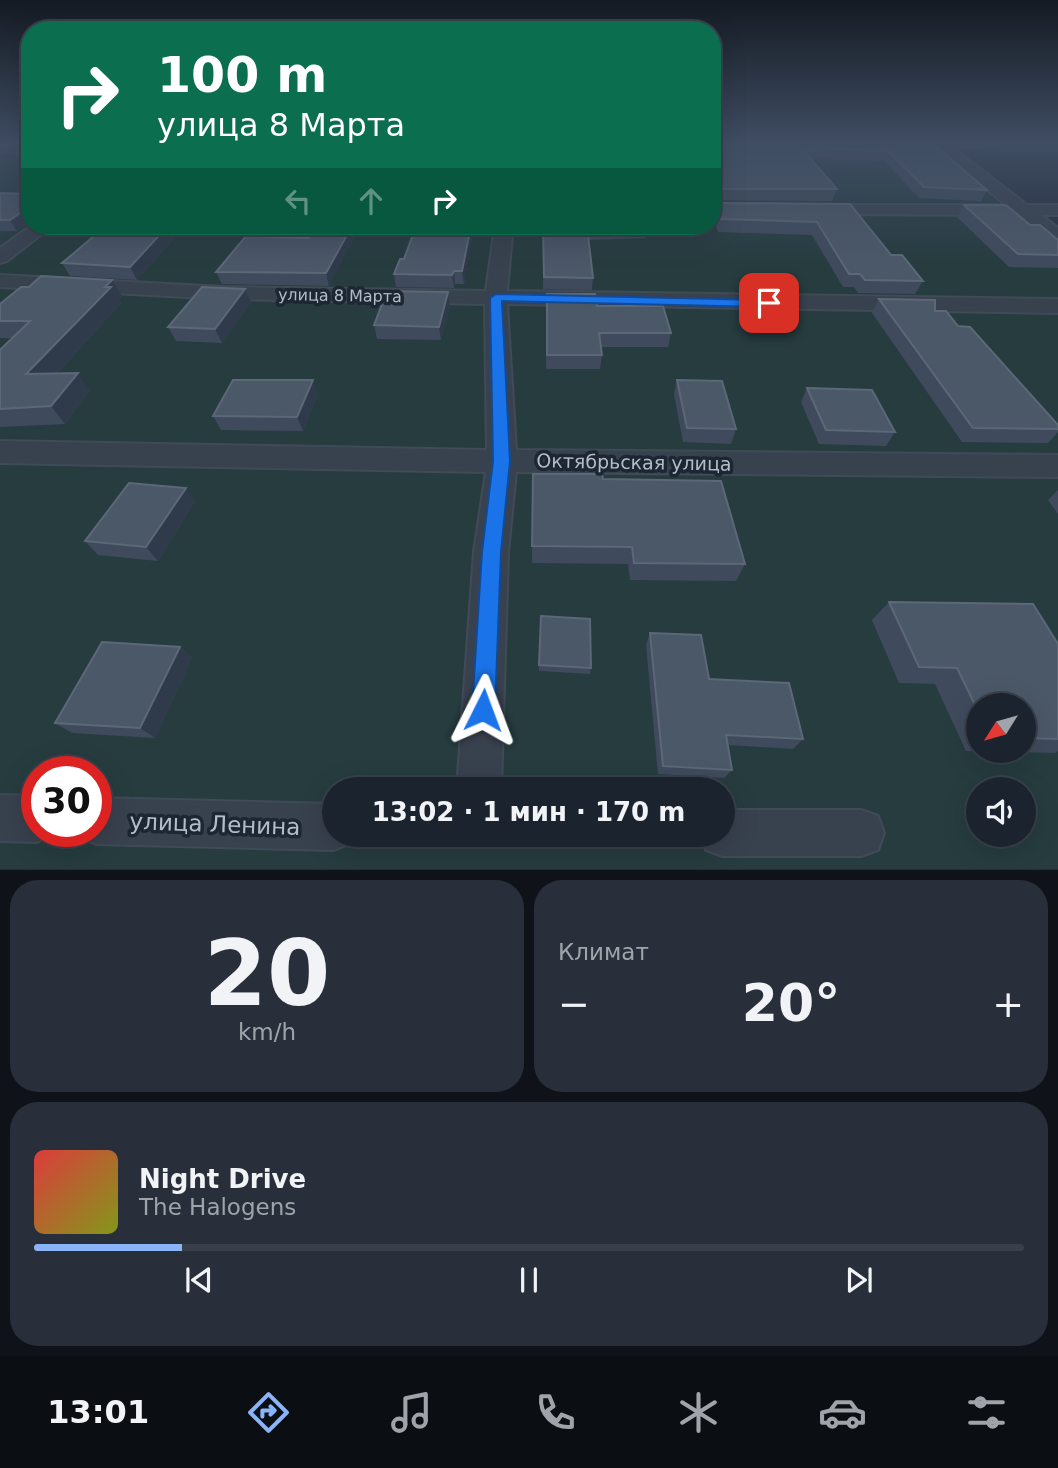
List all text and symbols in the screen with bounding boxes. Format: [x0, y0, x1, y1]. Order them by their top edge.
text: 100 m [157, 47, 327, 104]
icon: right [42, 49, 133, 140]
text: улица 8 Марта [157, 106, 405, 144]
icon: left [279, 182, 317, 220]
icon: ahead [352, 182, 390, 220]
icon: right [425, 182, 463, 220]
pin [739, 273, 799, 333]
icon: arrive [750, 284, 788, 322]
street label: улица 8 Марта [278, 285, 402, 306]
street label: Октябрьская улица [536, 449, 732, 475]
position arrow [446, 673, 520, 747]
north arrow [966, 693, 1036, 763]
map controls [966, 693, 1036, 847]
speed limit sign: 30 [21, 756, 112, 847]
button: sound [966, 777, 1036, 847]
text: 13:02 · 1 мин · 170 m [372, 797, 685, 827]
street label: улица Ленина [129, 808, 301, 840]
text: 20 [204, 921, 330, 1026]
text: Климат [558, 939, 649, 965]
text: 20° [742, 973, 840, 1033]
text: − [558, 982, 590, 1026]
text: + [992, 982, 1024, 1026]
text: km/h [238, 1019, 296, 1045]
text: Night Drive [139, 1164, 306, 1194]
text: The Halogens [139, 1194, 296, 1220]
icon: previous [180, 1261, 218, 1299]
icon: pause [510, 1261, 548, 1299]
icon: next [840, 1261, 878, 1299]
icon: directions [244, 1388, 293, 1437]
icon: music [387, 1388, 436, 1437]
icon: phone [531, 1388, 580, 1437]
icon: climate [674, 1388, 723, 1437]
icon: car [818, 1388, 867, 1437]
icon: filters [962, 1388, 1011, 1437]
text: 13:01 [47, 1393, 149, 1431]

